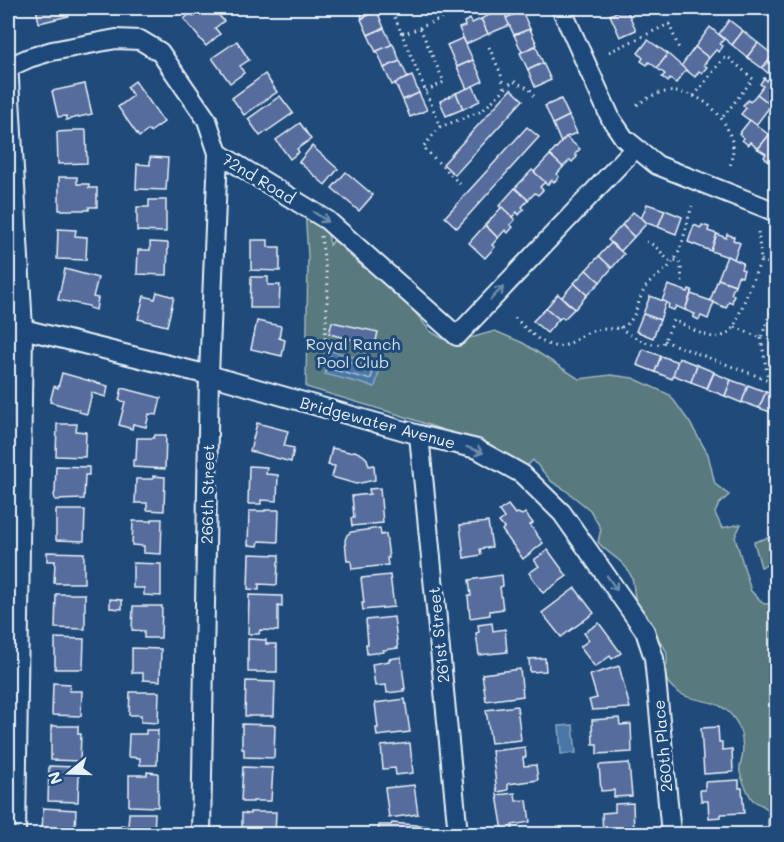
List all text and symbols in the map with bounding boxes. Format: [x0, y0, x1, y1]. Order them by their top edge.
street label: 72nd Road [219, 148, 299, 208]
one-way arrow [313, 210, 330, 223]
one-way arrow [490, 286, 504, 301]
park label: Royal Ranch Pool Club [306, 333, 400, 372]
street label: Bridgewater Avenue [298, 391, 458, 453]
street label: 266th Street [196, 444, 218, 544]
one-way arrow [466, 445, 484, 456]
one-way arrow [606, 575, 618, 591]
street label: 261st Street [423, 586, 453, 684]
street label: 260th Place [647, 699, 677, 793]
north arrow [39, 743, 99, 803]
text: N [42, 769, 66, 787]

